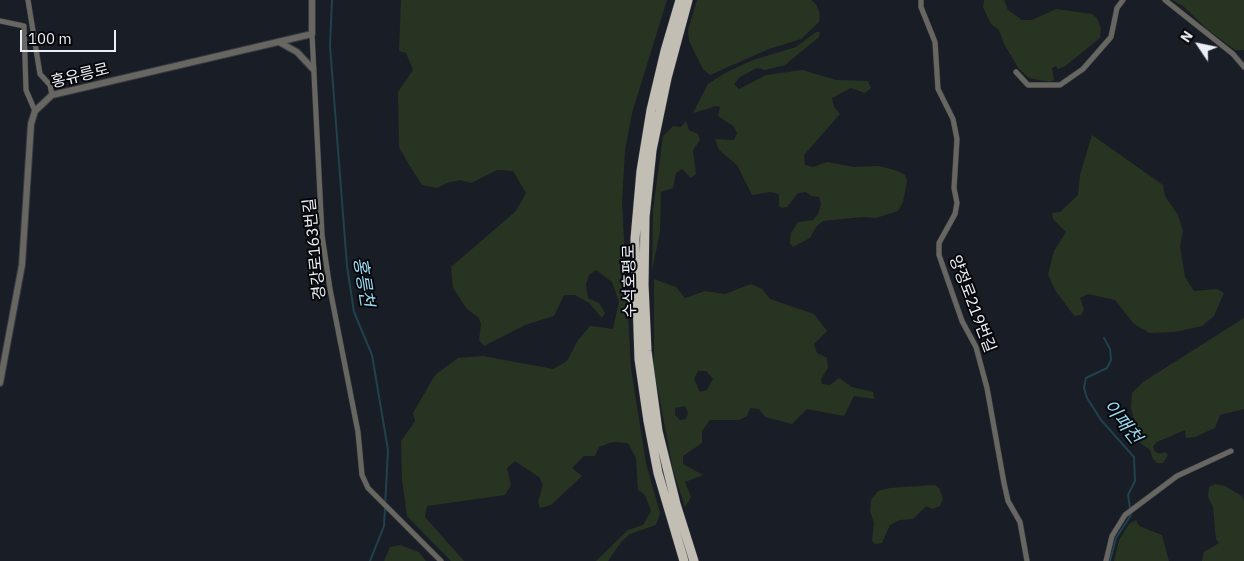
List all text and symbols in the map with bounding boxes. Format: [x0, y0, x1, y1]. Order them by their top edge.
scale bar [22, 20, 119, 52]
north arrow [1174, 20, 1224, 70]
text: N [1176, 27, 1197, 46]
text: 100 m [28, 29, 72, 48]
street label: 홍유릉로 [49, 60, 111, 92]
street label: 경강로163번길 [300, 197, 330, 301]
street label: 수석호평로 [620, 244, 640, 318]
street label: 양정로219번길 [945, 253, 999, 355]
water label: 홍릉천 [348, 256, 378, 308]
water label: 이패천 [1098, 396, 1146, 448]

